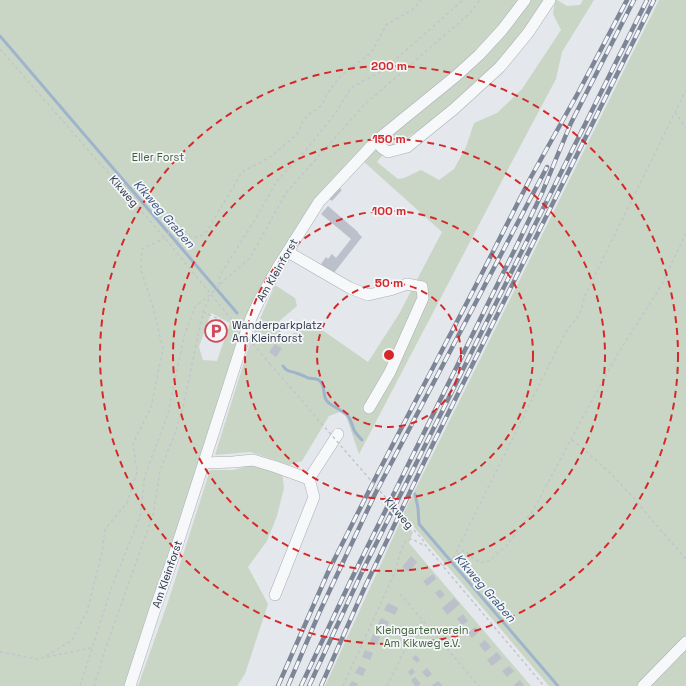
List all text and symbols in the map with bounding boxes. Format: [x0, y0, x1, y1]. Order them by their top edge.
text: 200 m [371, 58, 407, 74]
text: 150 m [372, 131, 406, 147]
park label: Eller Forst [132, 150, 184, 164]
street label: Kikweg [106, 172, 142, 210]
water label: Kikweg Graben [130, 177, 198, 252]
text: 100 m [372, 203, 406, 219]
street label: Am Kleinforst [253, 236, 301, 304]
text: 50 m [375, 275, 403, 291]
parking icon: Wanderparkplatz Am Kleinforst [203, 318, 229, 344]
place label: Wanderparkplatz Am Kleinforst [232, 318, 323, 345]
centre of rings [382, 348, 396, 362]
street label: Kikweg [381, 494, 417, 532]
street label: Am Kleinforst [149, 538, 185, 610]
water label: Kikweg Graben [451, 551, 519, 626]
park label: Kleingartenverein Am Kikweg e.V. [376, 623, 468, 650]

